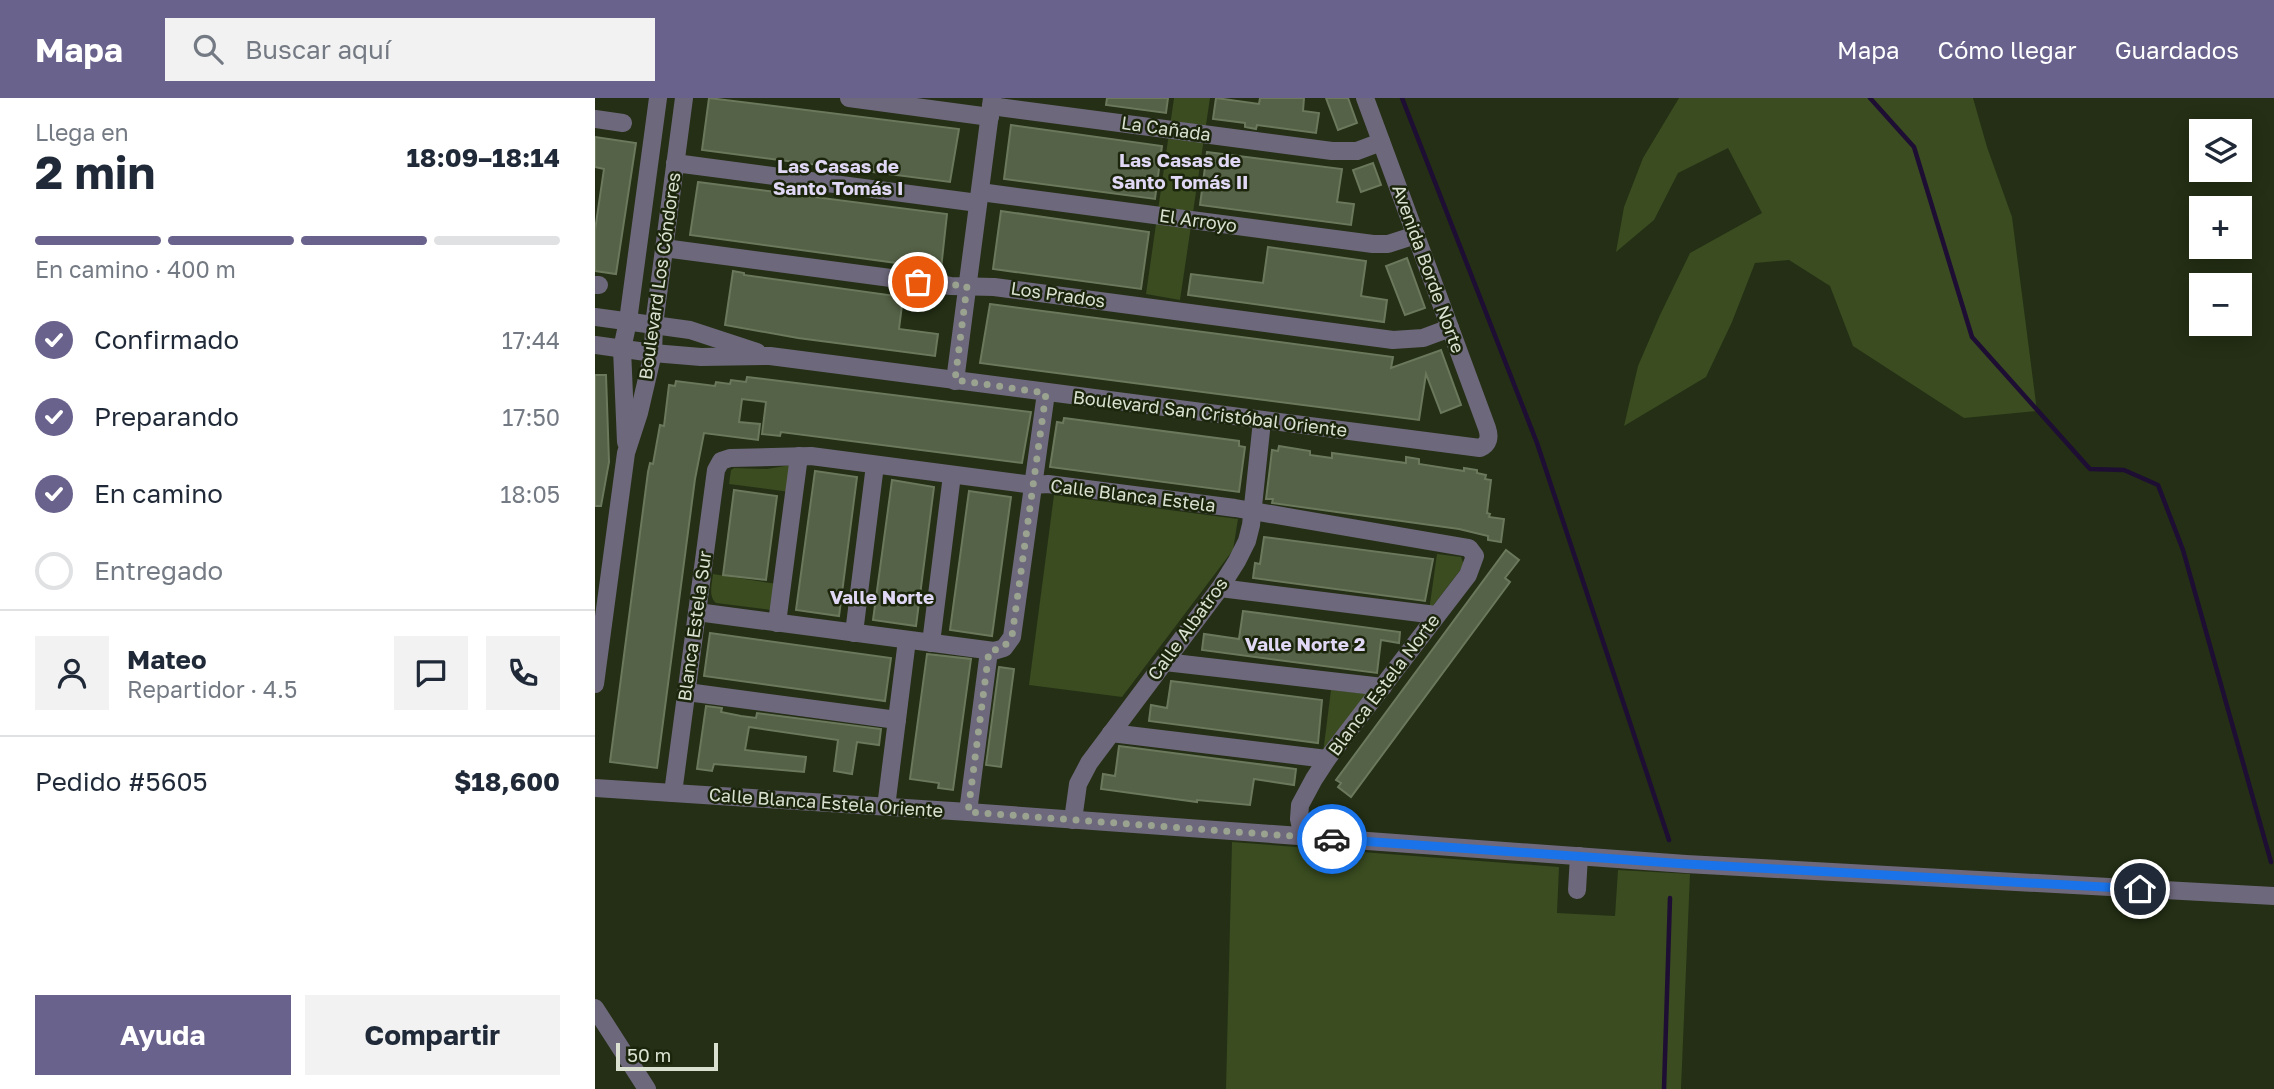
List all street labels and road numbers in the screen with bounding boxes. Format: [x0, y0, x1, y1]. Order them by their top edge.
street label: La Cañada [1120, 111, 1212, 145]
street label: Boulevard Los Cóndores [634, 171, 684, 381]
street label: Avenida Borde Norte [1388, 181, 1470, 356]
street label: El Arroyo [1158, 204, 1238, 236]
street label: Los Prados [1010, 276, 1107, 312]
street label: Boulevard San Cristóbal Oriente [1072, 385, 1348, 441]
street label: Calle Blanca Estela [1049, 474, 1217, 516]
street label: Blanca Estela Sur [673, 549, 715, 702]
street label: Calle Albatros [1143, 573, 1232, 684]
street label: Blanca Estela Norte [1323, 609, 1444, 760]
street label: Calle Blanca Estela Oriente [708, 783, 944, 821]

